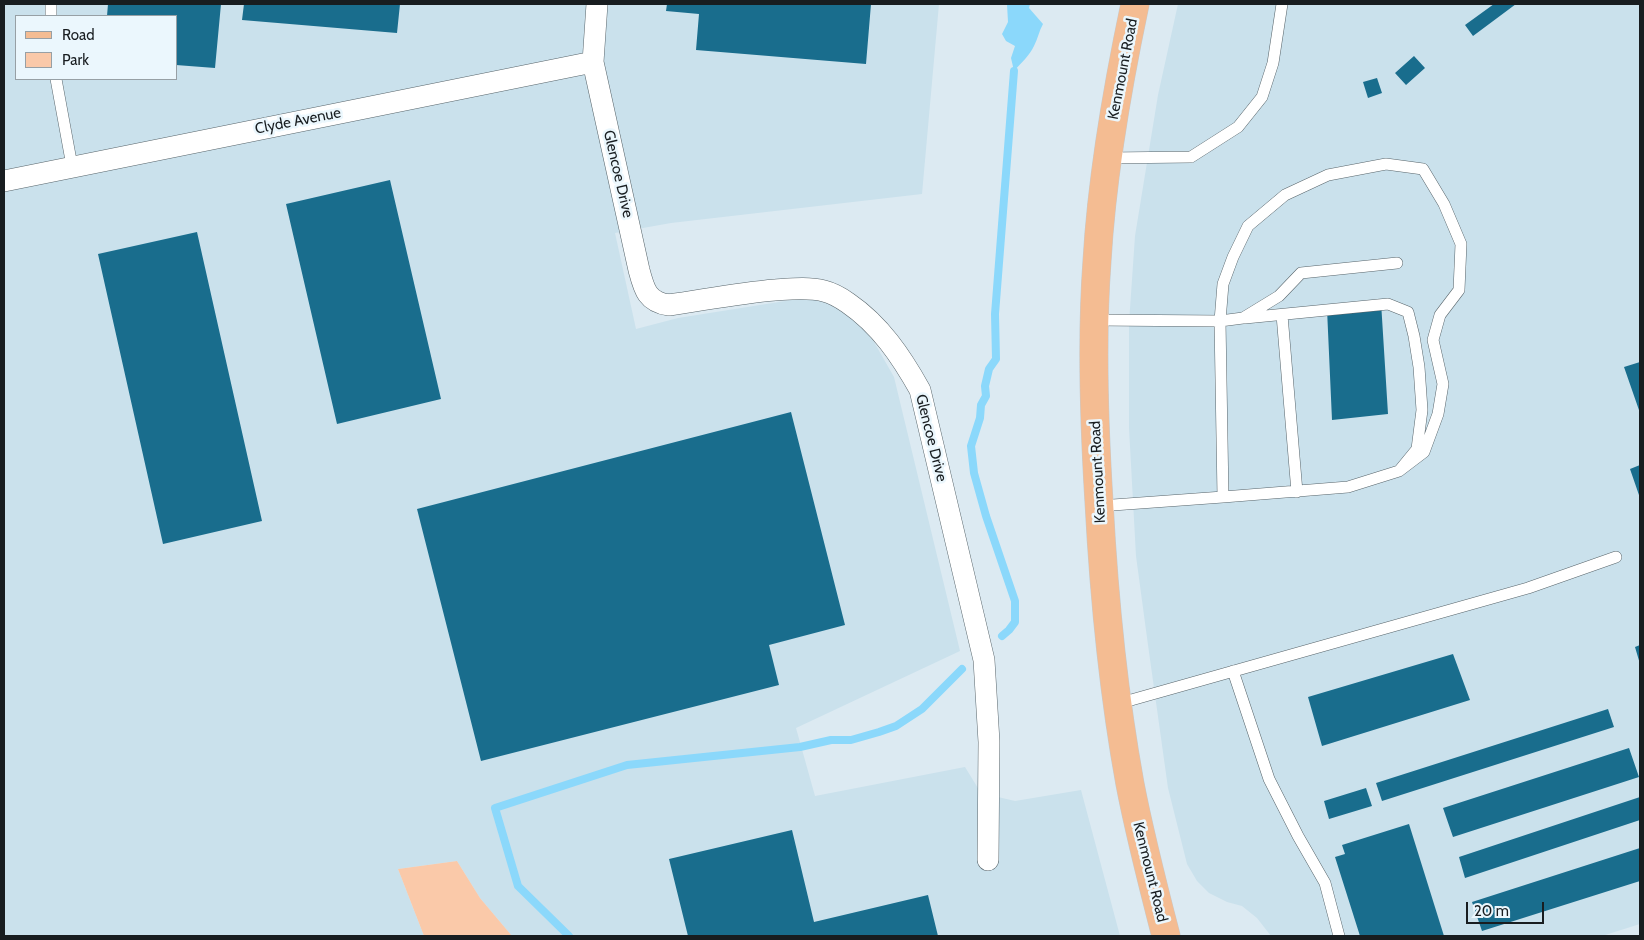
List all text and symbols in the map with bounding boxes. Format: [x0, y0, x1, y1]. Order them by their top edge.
legend [15, 15, 178, 80]
street label: Kenmount Road [1104, 17, 1142, 121]
text: Road [62, 26, 95, 44]
text: Park [62, 51, 89, 69]
street label: Clyde Avenue [254, 104, 342, 138]
street label: Glencoe Drive [599, 129, 637, 219]
street label: Glencoe Drive [911, 393, 951, 483]
street label: Kenmount Road [1086, 420, 1110, 524]
street label: Kenmount Road [1129, 820, 1171, 924]
scale bar [1469, 892, 1546, 924]
text: 20 m [1474, 902, 1509, 920]

